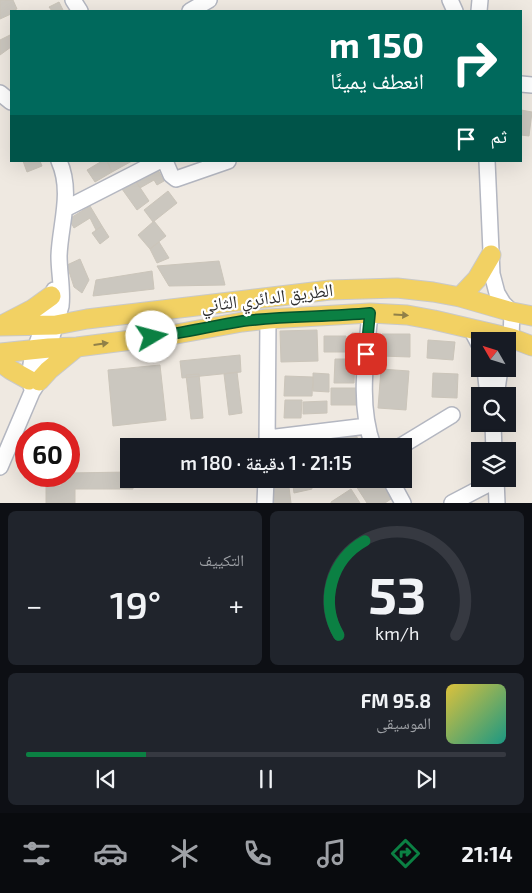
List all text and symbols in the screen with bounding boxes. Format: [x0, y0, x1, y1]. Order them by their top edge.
text: 150 m [329, 23, 424, 65]
icon: right [442, 30, 507, 95]
text: انعطف يمينًا [330, 67, 424, 93]
text: ثم [490, 124, 507, 147]
icon: arrive [452, 125, 480, 153]
street label: الطريق الدائري الثاني [199, 278, 335, 321]
position arrow [125, 310, 177, 362]
one-way arrow [393, 312, 409, 320]
north arrow [471, 332, 516, 378]
map controls [471, 332, 516, 487]
pin [345, 333, 387, 375]
one-way arrow [93, 339, 109, 347]
icon: arrive [352, 340, 380, 368]
button: search [471, 387, 516, 432]
speed limit sign: 60 [15, 422, 80, 487]
button: layers [471, 442, 516, 487]
text: 21:15 · 1 دقيقة · 180 m [180, 451, 352, 474]
text: التكييف [199, 550, 244, 569]
text: 53 [368, 562, 426, 624]
text: 19° [110, 581, 161, 627]
text: − [26, 588, 42, 622]
text: + [229, 588, 244, 622]
text: km/h [375, 622, 419, 644]
text: 95.8 FM [361, 689, 431, 712]
text: الموسيقى [376, 713, 431, 732]
icon: previous [92, 765, 120, 793]
icon: pause [252, 765, 280, 793]
icon: next [412, 765, 440, 793]
icon: filters [19, 836, 54, 871]
icon: car [93, 836, 128, 871]
icon: climate [167, 836, 202, 871]
icon: phone [240, 836, 275, 871]
icon: music [314, 836, 349, 871]
icon: directions [388, 836, 423, 871]
text: 21:14 [461, 840, 513, 866]

